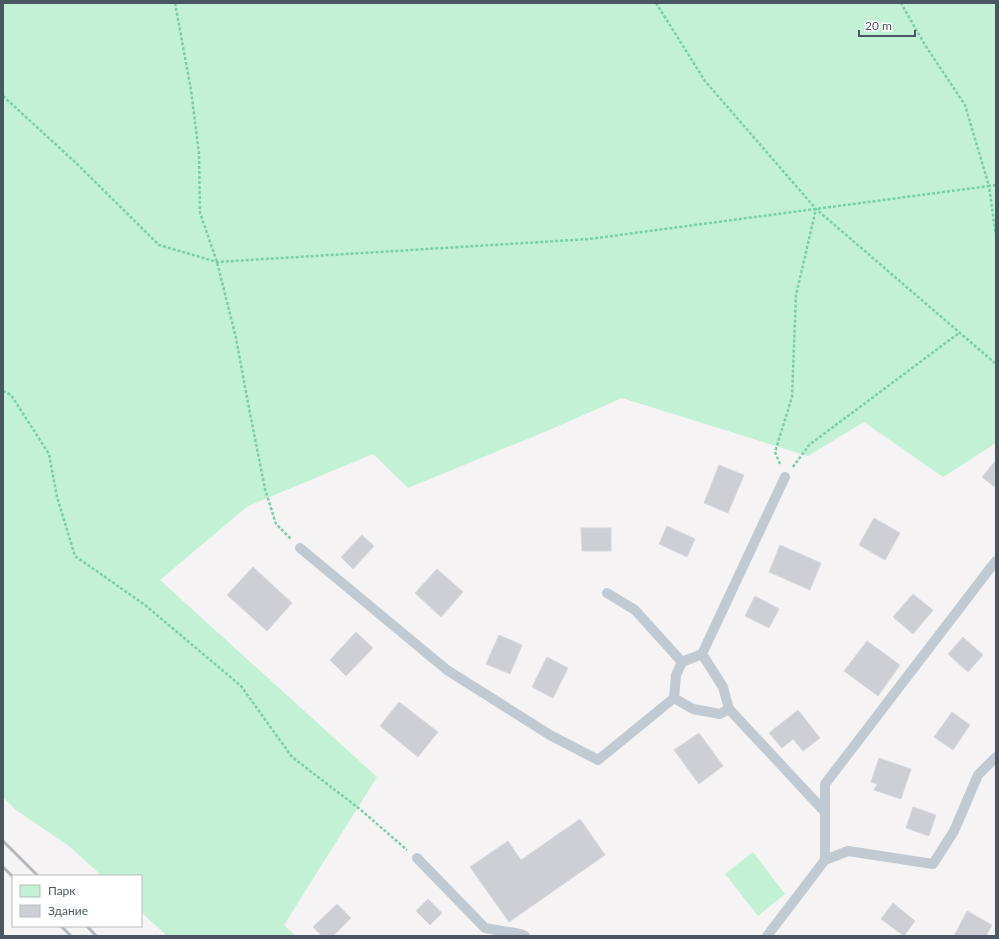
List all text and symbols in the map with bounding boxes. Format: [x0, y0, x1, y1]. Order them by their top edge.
scale bar [859, 12, 915, 38]
text: 20 m [865, 18, 892, 33]
legend [12, 875, 142, 927]
text: Парк [48, 883, 76, 898]
text: Здание [48, 903, 88, 918]

